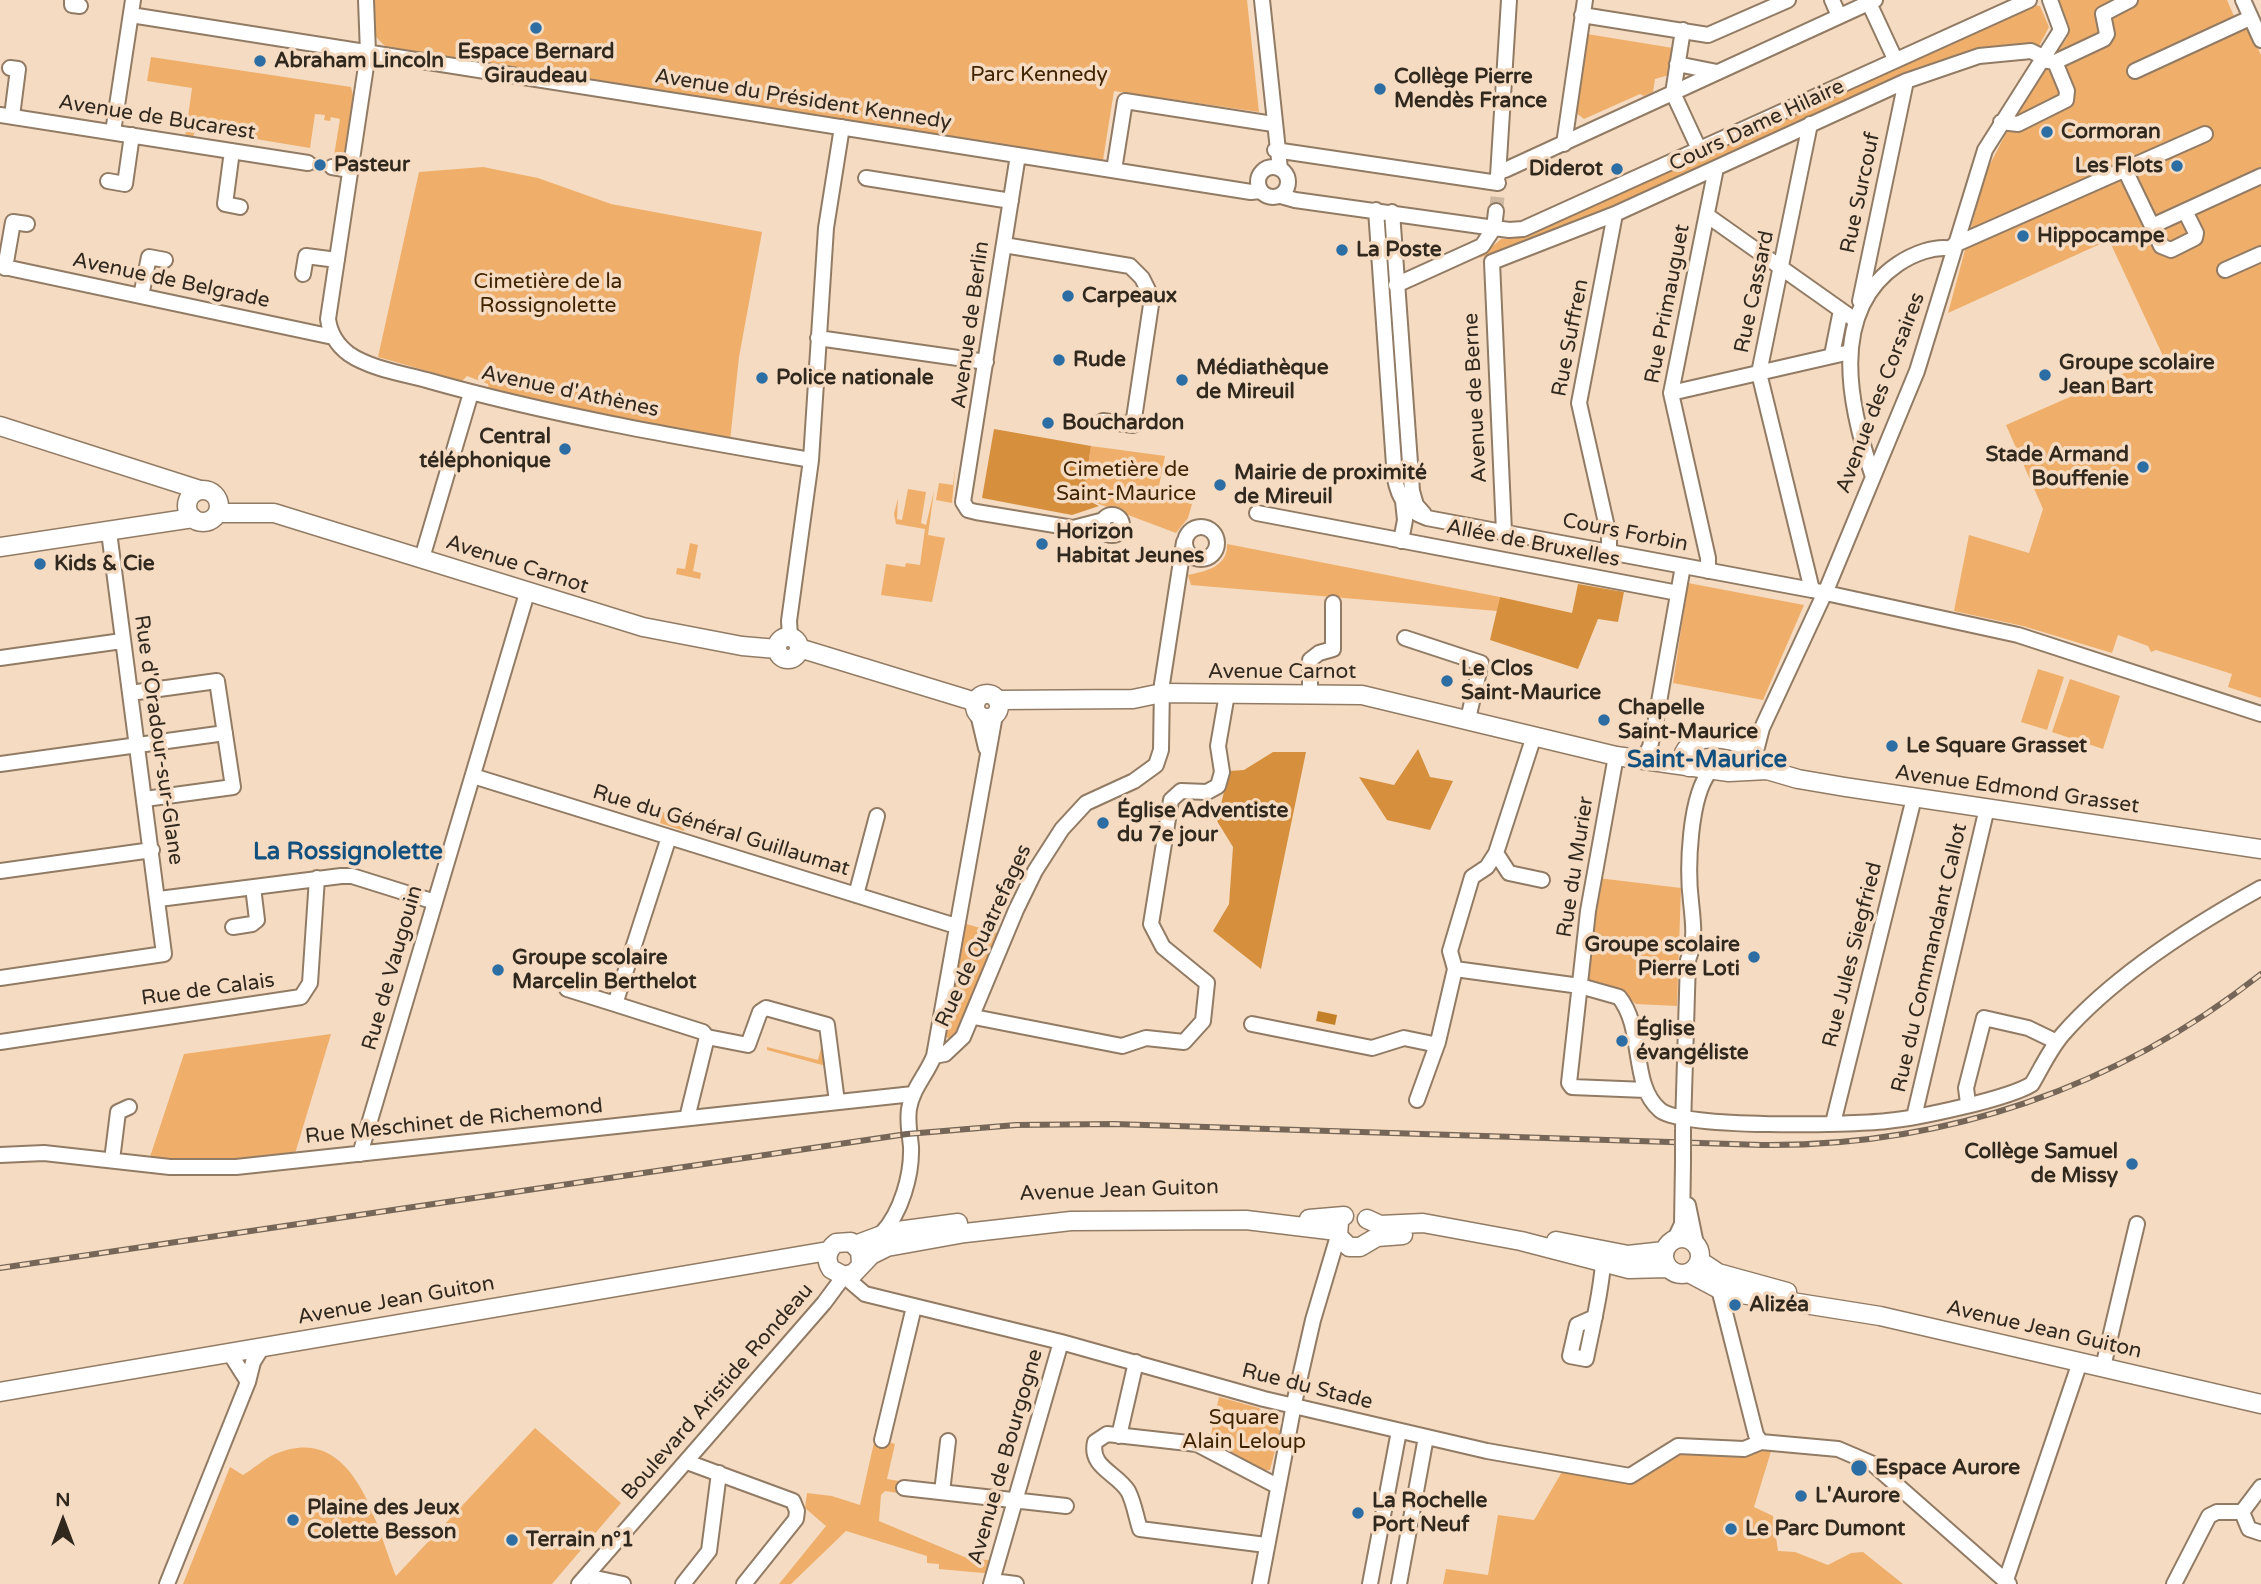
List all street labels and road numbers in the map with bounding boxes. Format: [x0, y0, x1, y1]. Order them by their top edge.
street label: Avenue du Président Kennedy [653, 64, 953, 136]
street label: Cours Dame Hilaire [1666, 74, 1848, 178]
street label: Avenue de Bucarest [57, 90, 257, 146]
street label: Rue Surcouf [1836, 130, 1886, 256]
street label: Rue Primauguet [1640, 222, 1696, 386]
street label: Rue Cassard [1730, 229, 1780, 355]
street label: Avenue de Berlin [947, 240, 995, 410]
street label: Avenue de Belgrade [70, 248, 272, 314]
street label: Rue Suffren [1547, 277, 1595, 399]
street label: Avenue des Corsaires [1831, 289, 1931, 497]
street label: Avenue de Berne [1459, 312, 1493, 484]
street label: Avenue d'Athènes [479, 361, 661, 423]
street label: Cours Forbin [1560, 508, 1690, 558]
street label: Allée de Bruxelles [1444, 515, 1622, 573]
street label: Avenue Carnot [442, 530, 592, 600]
street label: Rue d'Oradour-sur-Glane [128, 613, 188, 867]
street label: Avenue Carnot [1208, 659, 1356, 685]
street label: Avenue Edmond Grasset [1893, 760, 2141, 820]
street label: Rue du Général Guillaumat [590, 780, 852, 882]
street label: Rue du Murier [1552, 795, 1600, 939]
street label: Rue du Commandant Callot [1887, 821, 1973, 1095]
street label: Rue de Quatrefages [930, 840, 1038, 1032]
street label: Rue Jules Siegfried [1818, 860, 1888, 1050]
street label: Rue de Vaugouin [357, 883, 429, 1053]
street label: Rue de Calais [140, 968, 276, 1012]
street label: Rue Meschinet de Richemond [304, 1094, 604, 1150]
street label: Avenue Jean Guiton [1019, 1175, 1219, 1207]
street label: Avenue Jean Guiton [295, 1271, 497, 1331]
street label: Boulevard Aristide Rondeau [617, 1278, 819, 1506]
street label: Avenue Jean Guiton [1944, 1295, 2144, 1365]
street label: Avenue de Bourgogne [963, 1346, 1049, 1568]
street label: Rue du Stade [1239, 1359, 1375, 1415]

